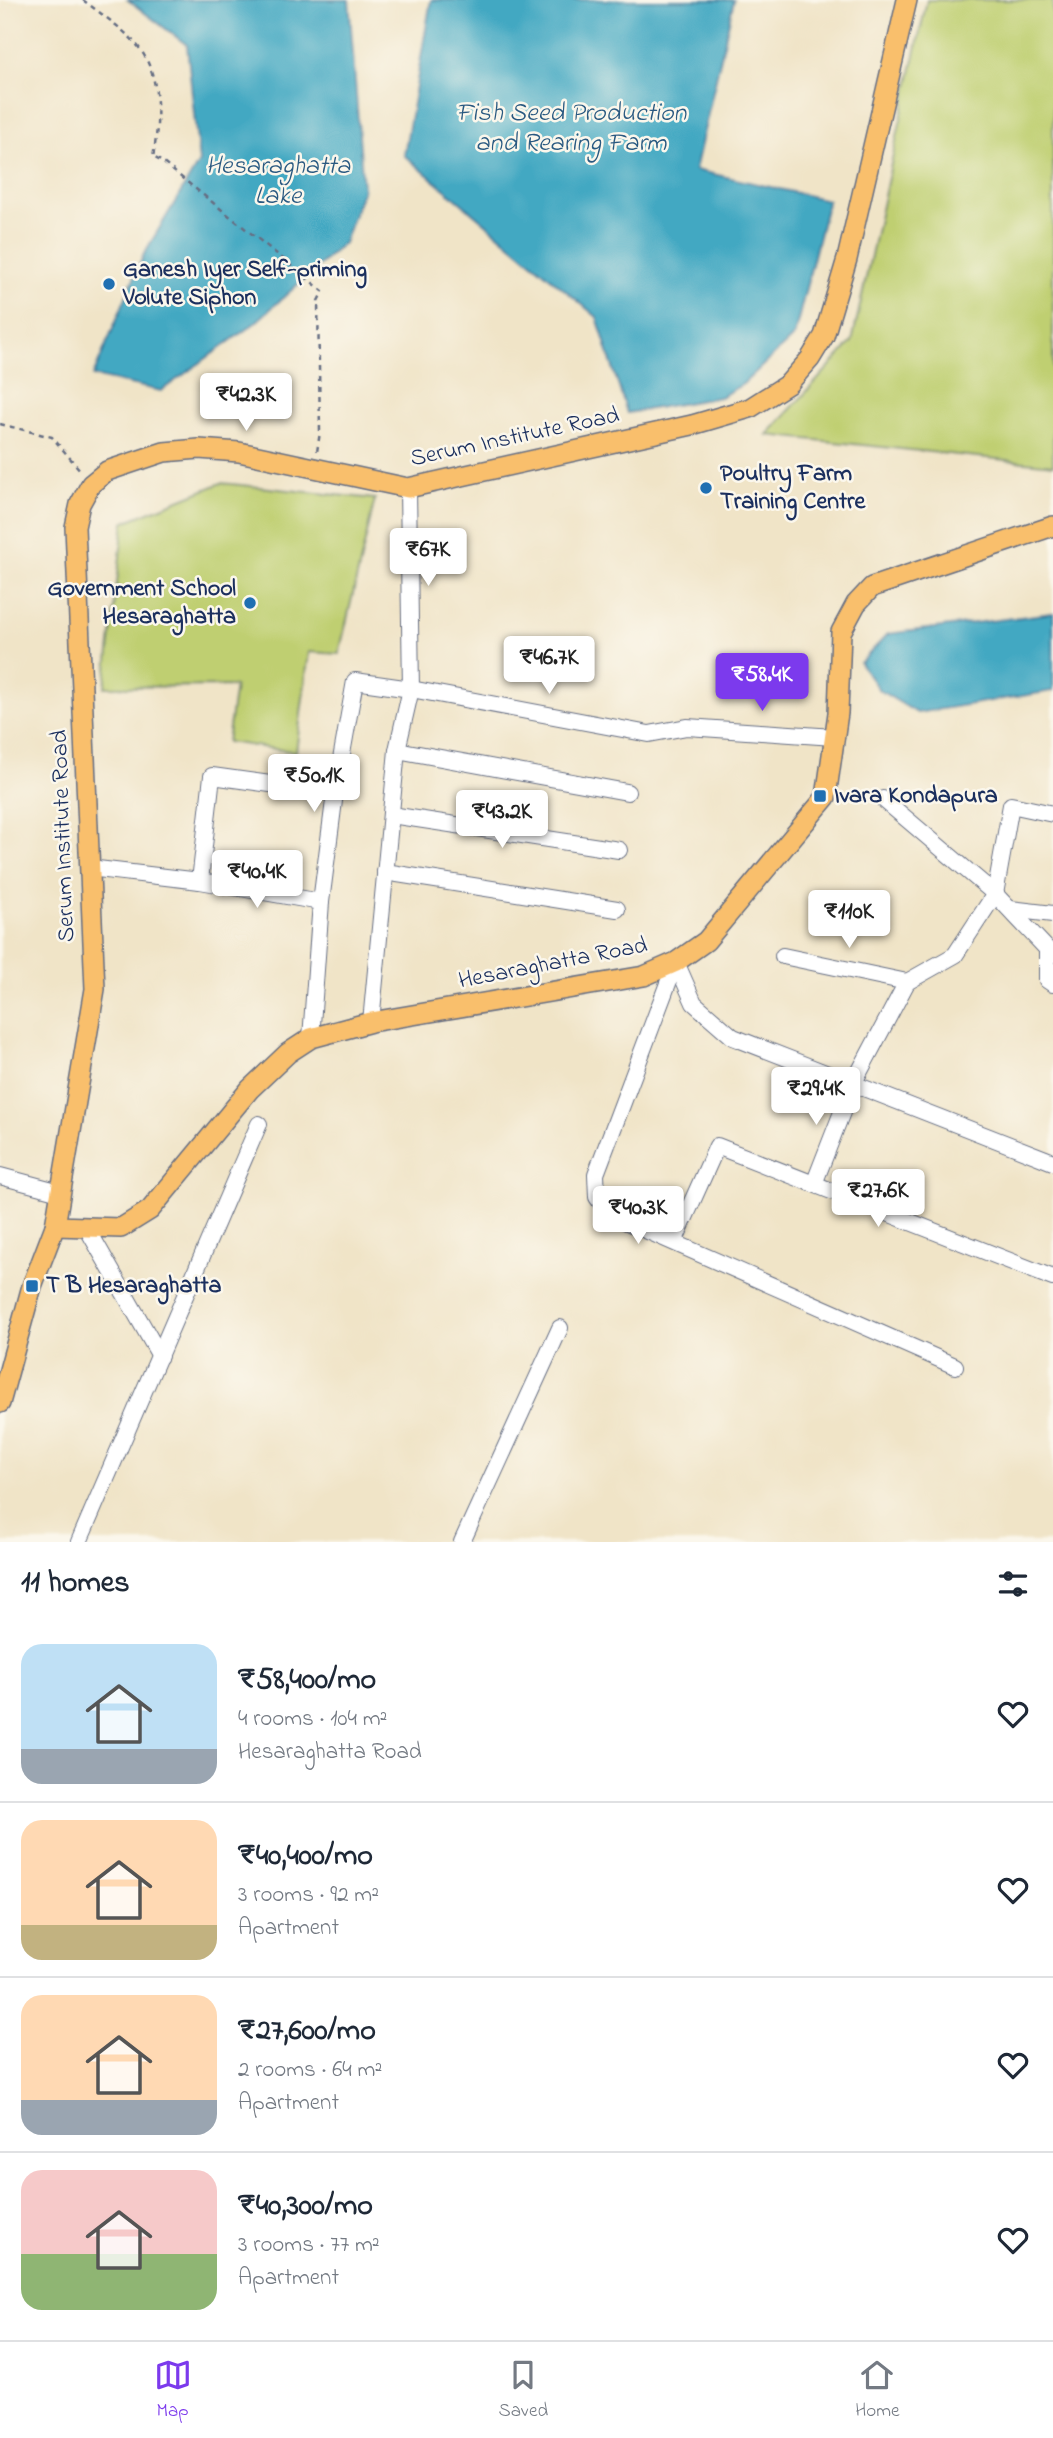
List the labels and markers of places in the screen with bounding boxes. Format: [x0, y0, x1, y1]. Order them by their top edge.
place label: Ganesh Iyer Self-priming Volute Siphon [122, 253, 367, 316]
marker: Ganesh Iyer Self-priming Volute Siphon [101, 276, 117, 292]
pin: ₹42.3K [189, 374, 303, 433]
place label: Poultry Farm Training Centre [720, 457, 867, 521]
marker: Poultry Farm Training Centre [698, 480, 714, 496]
pin: ₹67K [387, 528, 469, 588]
place label: Government School Hesaraghatta [47, 572, 236, 636]
marker: Government School Hesaraghatta [242, 595, 258, 611]
pin: ₹46.7K [492, 636, 606, 696]
pin: ₹58.4K [705, 654, 819, 713]
pin: ₹50.1K [257, 754, 371, 814]
place label: Ivara Kondapura [834, 779, 998, 814]
marker: Ivara Kondapura [812, 788, 828, 804]
pin: ₹43.2K [445, 790, 559, 850]
pin: ₹40.4K [200, 850, 314, 910]
pin: ₹110K [800, 890, 898, 950]
pin: ₹29.4K [759, 1068, 873, 1127]
pin: ₹27.6K [821, 1170, 935, 1229]
pin: ₹40.3K [581, 1186, 695, 1246]
place label: T B Hesaraghatta [46, 1269, 222, 1305]
marker: T B Hesaraghatta [24, 1278, 40, 1294]

